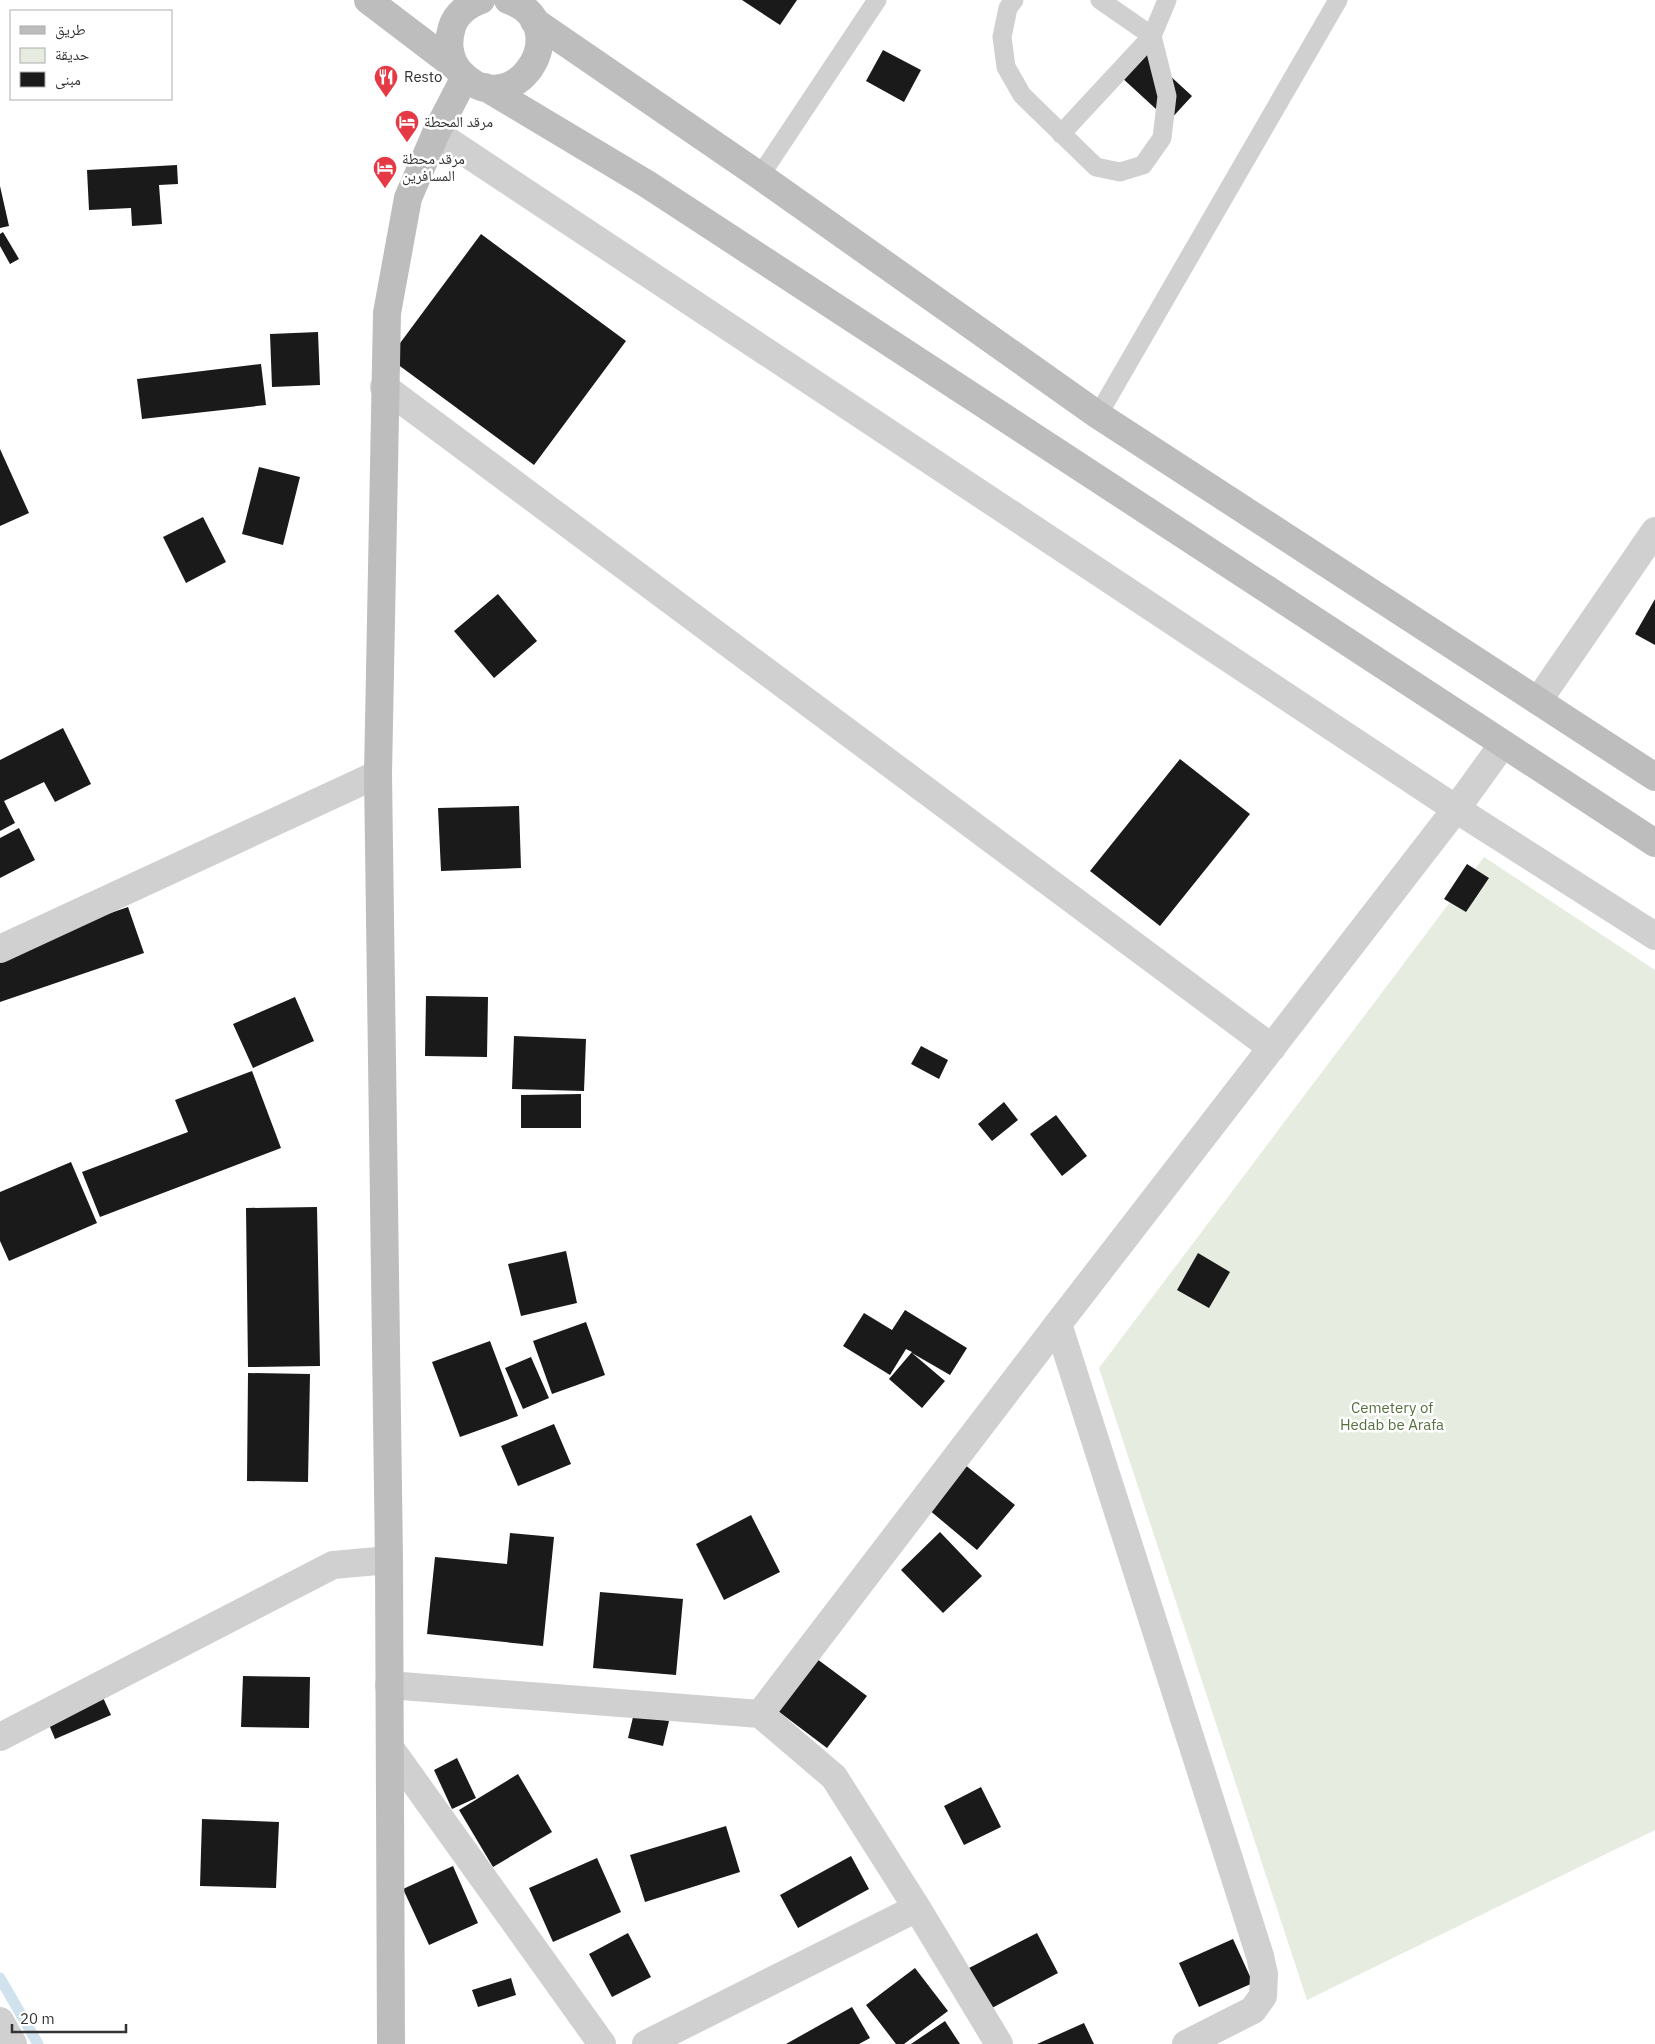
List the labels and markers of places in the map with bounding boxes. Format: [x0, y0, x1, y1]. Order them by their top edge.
restaurant icon: Resto [373, 64, 399, 98]
place label: Resto [404, 67, 442, 86]
hotel icon: مرقد المحطة [394, 109, 420, 143]
place label: مرقد المحطة [424, 112, 493, 131]
place label: مرقد محطة المسافرين [402, 149, 465, 186]
hotel icon: مرقد محطة المسافرين [372, 155, 398, 189]

